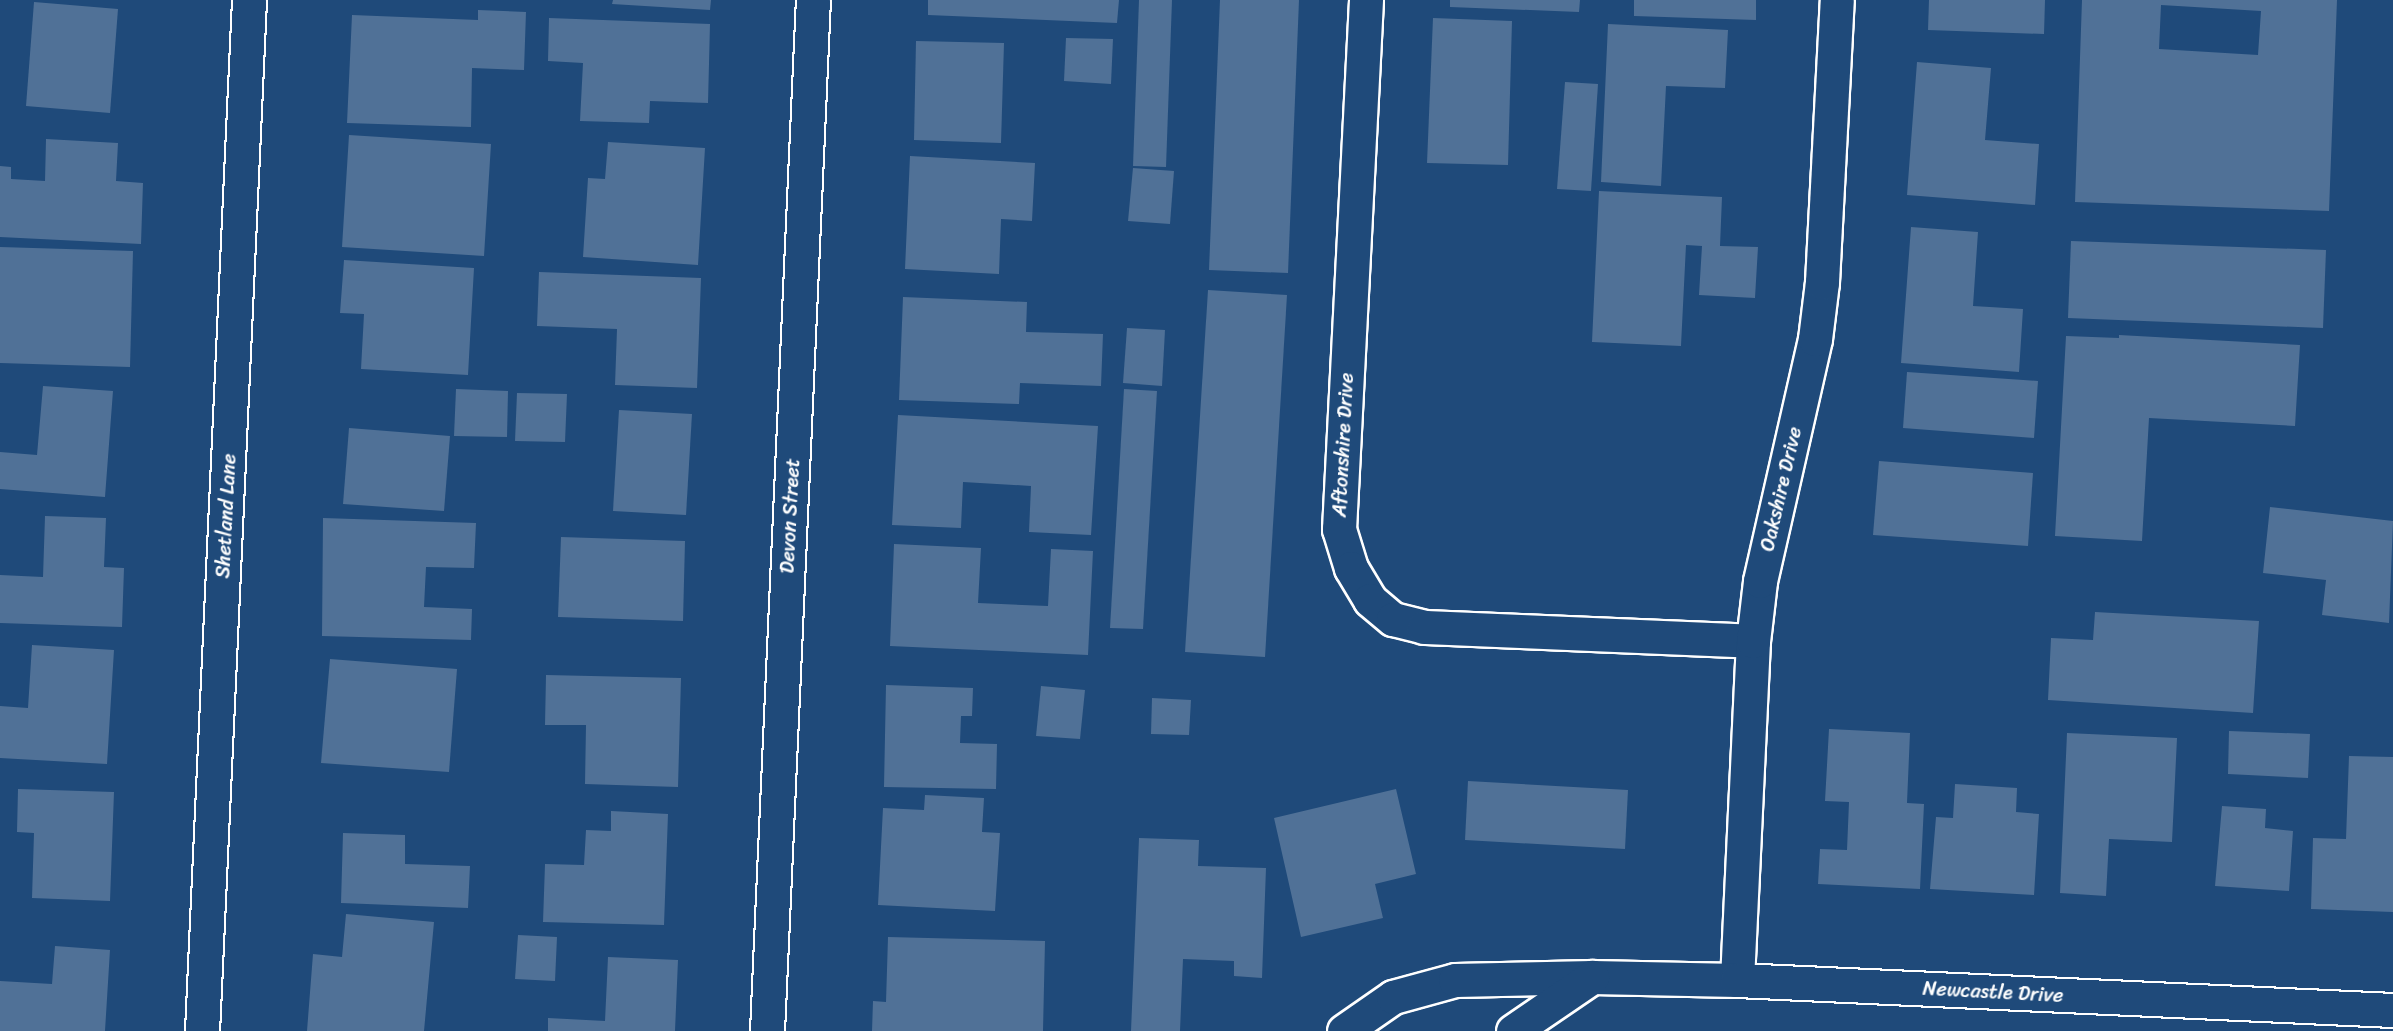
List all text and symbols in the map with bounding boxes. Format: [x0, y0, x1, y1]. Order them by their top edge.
street label: Aftonshire Drive [1327, 372, 1359, 518]
street label: Oakshire Drive [1755, 424, 1807, 554]
street label: Shetland Lane [211, 453, 241, 579]
street label: Devon Street [775, 458, 805, 574]
street label: Newcastle Drive [1922, 976, 2064, 1008]

